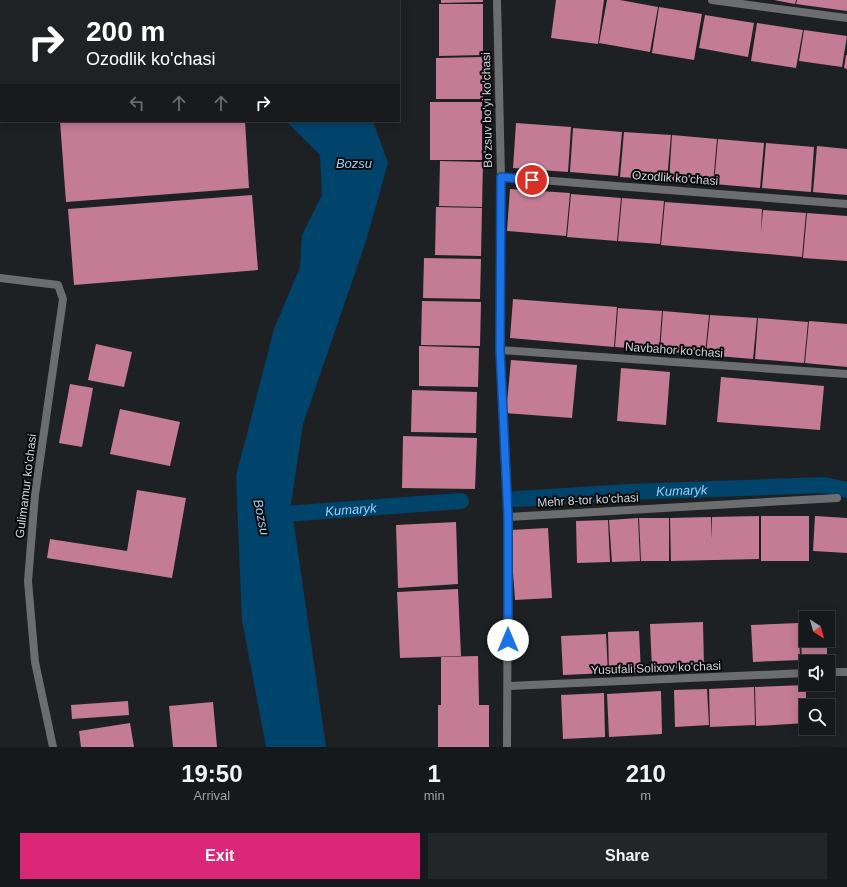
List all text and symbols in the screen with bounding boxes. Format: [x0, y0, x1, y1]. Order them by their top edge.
icon: right [20, 16, 72, 68]
text: 200 m [86, 16, 165, 47]
text: Ozodlik ko'chasi [86, 49, 216, 69]
street label: Bo'zsuv bo'yi ko'chasi [479, 52, 495, 168]
icon: left [126, 92, 148, 114]
icon: ahead [168, 92, 190, 114]
icon: ahead [210, 92, 232, 114]
icon: right [252, 92, 274, 114]
water label: Bozsu [336, 156, 372, 171]
pin [515, 163, 549, 197]
street label: Ozodlik ko'chasi [631, 168, 719, 188]
icon: arrive [521, 169, 543, 191]
street label: Navbahor ko'chasi [624, 340, 724, 360]
street label: Gulimamur ko'chasi [13, 433, 39, 539]
water label: Kumaryk [656, 482, 709, 499]
street label: Mehr 8-tor ko'chasi [537, 490, 639, 510]
water label: Bozsu [250, 498, 273, 536]
water label: Kumaryk [325, 500, 378, 519]
north arrow [799, 611, 835, 647]
map controls [799, 611, 835, 735]
position arrow [487, 619, 529, 661]
button: sound [799, 655, 835, 691]
street label: Yusufali Solixov ko'chasi [591, 659, 721, 677]
button: search [799, 699, 835, 735]
text: 19:50 [181, 760, 243, 787]
text: 1 [427, 760, 441, 787]
text: 210 [626, 760, 666, 787]
text: Arrival [193, 788, 230, 803]
text: min [424, 788, 445, 803]
text: m [640, 788, 651, 803]
button: Exit [20, 833, 420, 879]
button: Share [428, 833, 827, 879]

